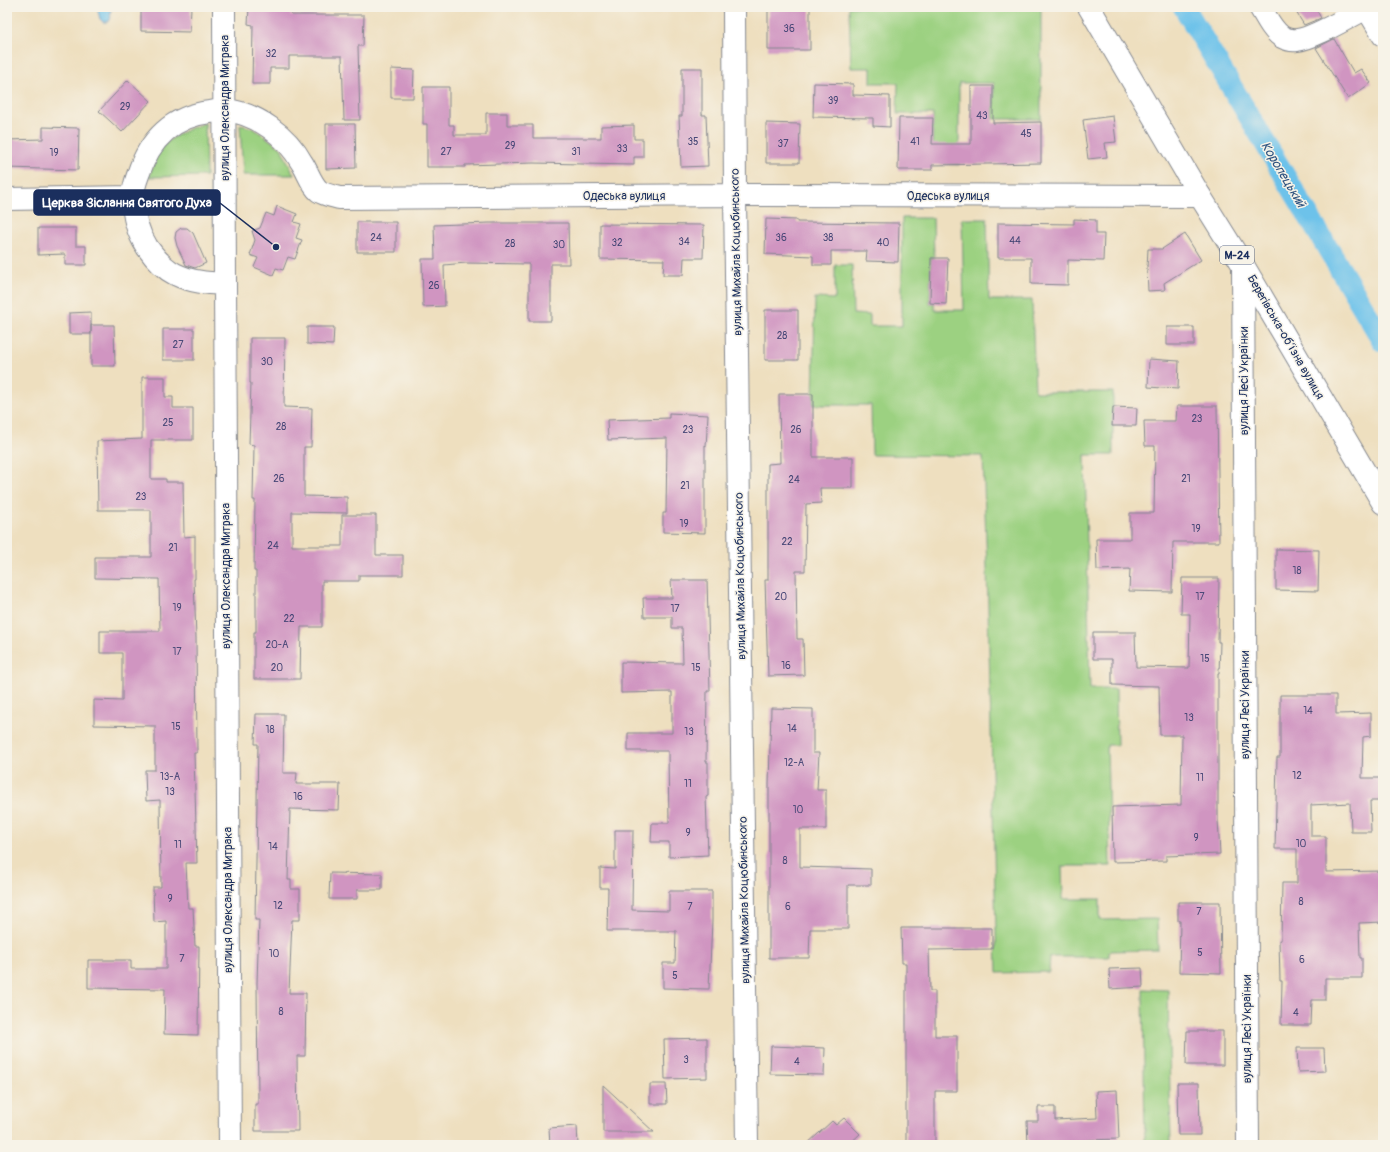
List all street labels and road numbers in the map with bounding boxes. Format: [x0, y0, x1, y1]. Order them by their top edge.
street label: вулиця Олександра Митрака [218, 34, 233, 181]
street label: вулиця Михайла Коцюбинського [728, 168, 745, 336]
street label: Одеська вулиця [583, 189, 666, 204]
street label: Одеська вулиця [907, 189, 990, 204]
road number: М-24 [1220, 246, 1254, 264]
street label: Берегівська-обʼїзна вулиця [1244, 272, 1328, 403]
street label: вулиця Лесі Українки [1237, 326, 1252, 435]
street label: вулиця Михайла Коцюбинського [732, 492, 749, 660]
street label: вулиця Олександра Митрака [219, 502, 234, 649]
street label: вулиця Лесі Українки [1238, 650, 1253, 759]
street label: вулиця Михайла Коцюбинського [736, 816, 753, 984]
street label: вулиця Олександра Митрака [221, 826, 236, 973]
street label: вулиця Лесі Українки [1240, 974, 1255, 1083]

